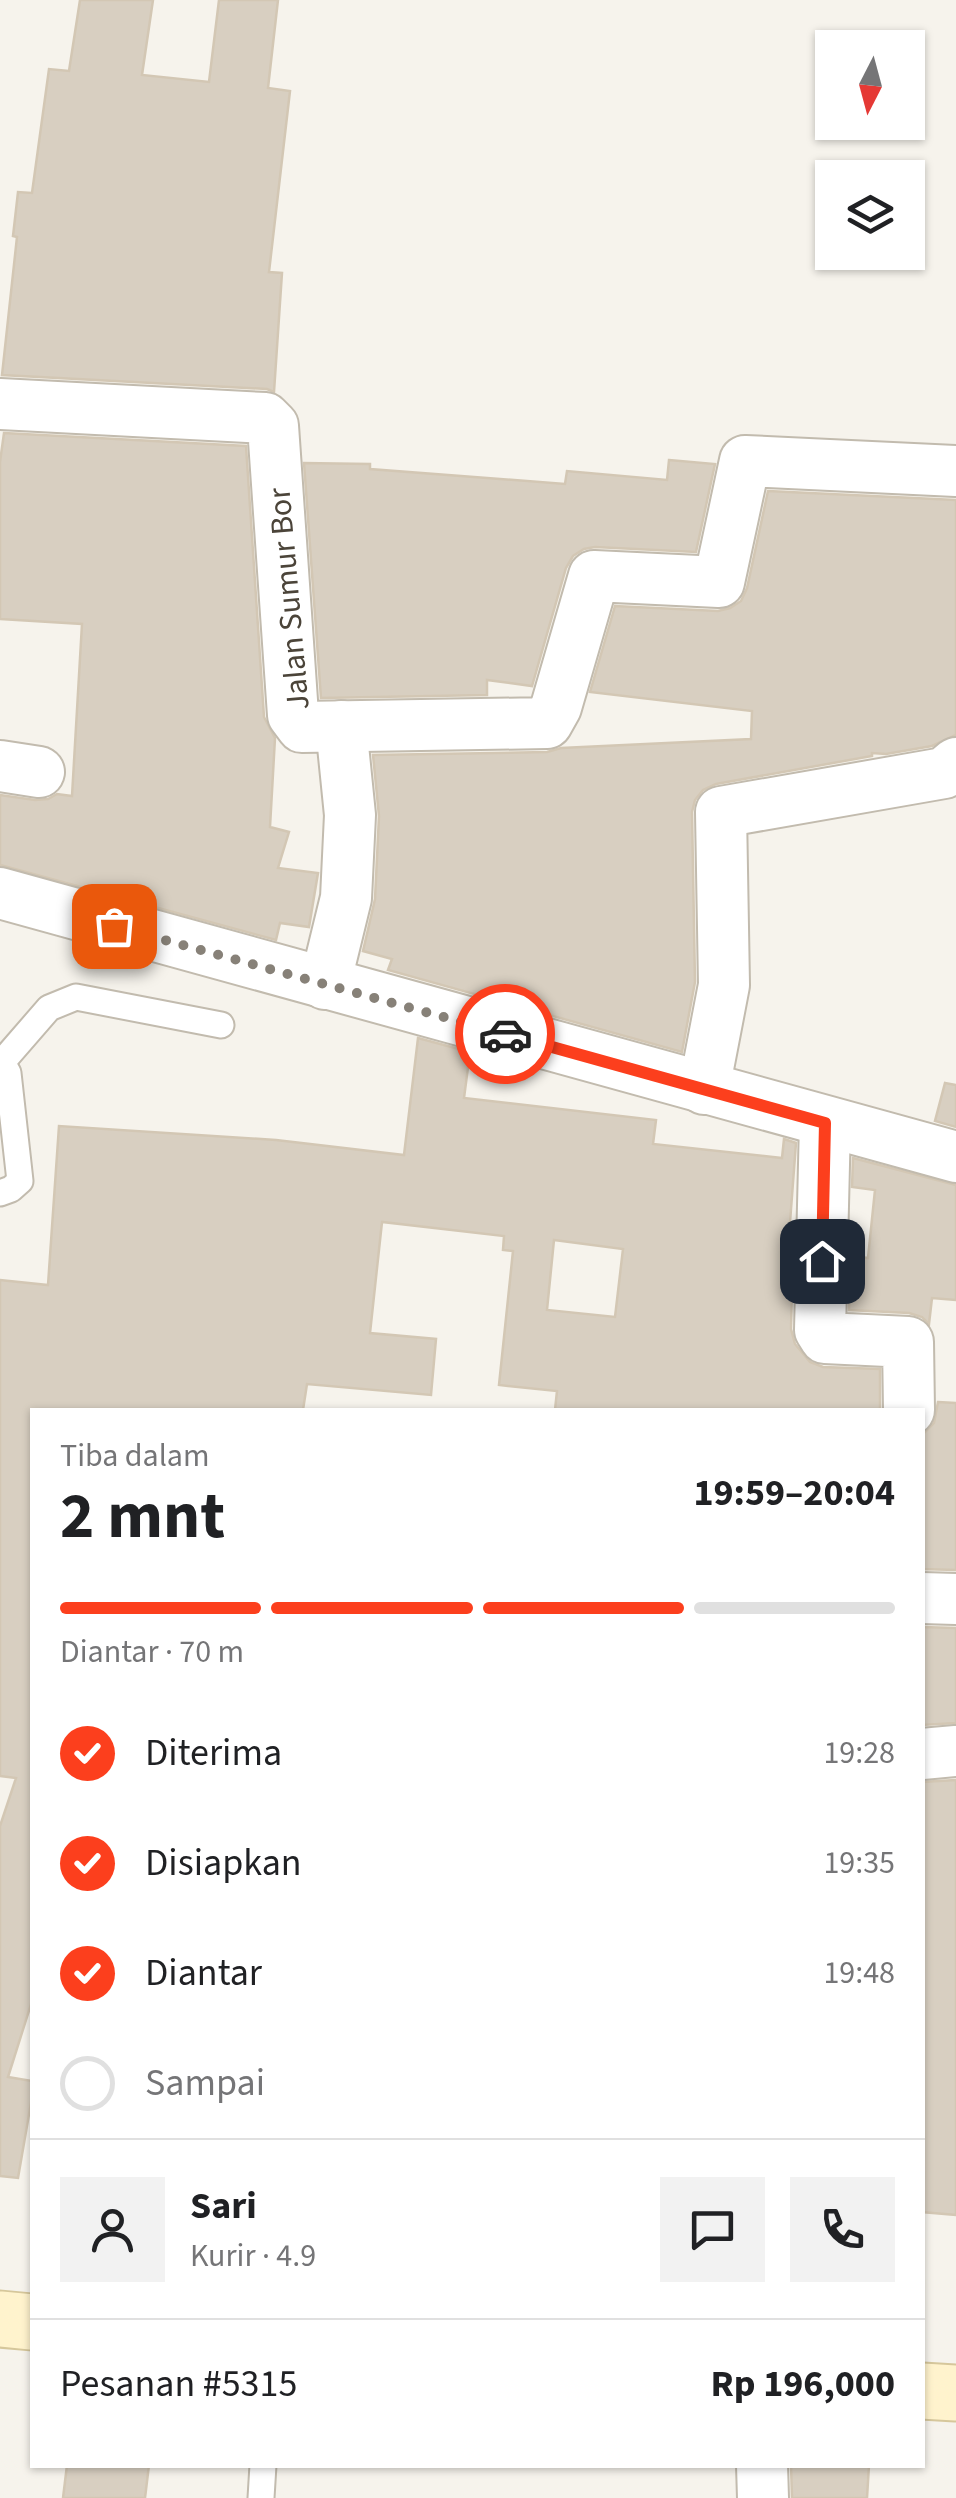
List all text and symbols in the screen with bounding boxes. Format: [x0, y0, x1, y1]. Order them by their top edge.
north arrow [815, 30, 925, 140]
map controls [815, 30, 925, 270]
button: layers [815, 160, 925, 270]
street label: Jalan Sumur Bor [256, 485, 322, 712]
pin [72, 884, 157, 969]
icon: bag [87, 899, 142, 954]
courier [455, 984, 555, 1084]
icon: car [478, 1007, 533, 1062]
pin [780, 1219, 865, 1304]
icon: home [795, 1234, 850, 1289]
text: Tiba dalam [60, 1433, 210, 1479]
text: 19:59–20:04 [693, 1466, 895, 1520]
text: 2 mnt [60, 1470, 225, 1563]
text: Diantar · 70 m [60, 1629, 244, 1675]
icon: check [60, 1726, 115, 1781]
text: Diterima [145, 1726, 282, 1780]
text: 19:28 [823, 1730, 895, 1776]
icon: check [60, 1836, 115, 1891]
text: Disiapkan [145, 1836, 302, 1890]
text: 19:35 [823, 1840, 895, 1886]
icon: check [60, 1946, 115, 2001]
text: Diantar [145, 1946, 262, 2000]
text: 19:48 [823, 1950, 895, 1996]
text: Sampai [145, 2056, 265, 2110]
button: person [60, 2177, 165, 2282]
button: chat [660, 2177, 765, 2282]
button: phone [790, 2177, 895, 2282]
text: Sari [190, 2179, 257, 2233]
text: Kurir · 4.9 [190, 2233, 316, 2279]
text: Pesanan #5315 [60, 2357, 297, 2411]
text: Rp 196,000 [711, 2357, 895, 2411]

